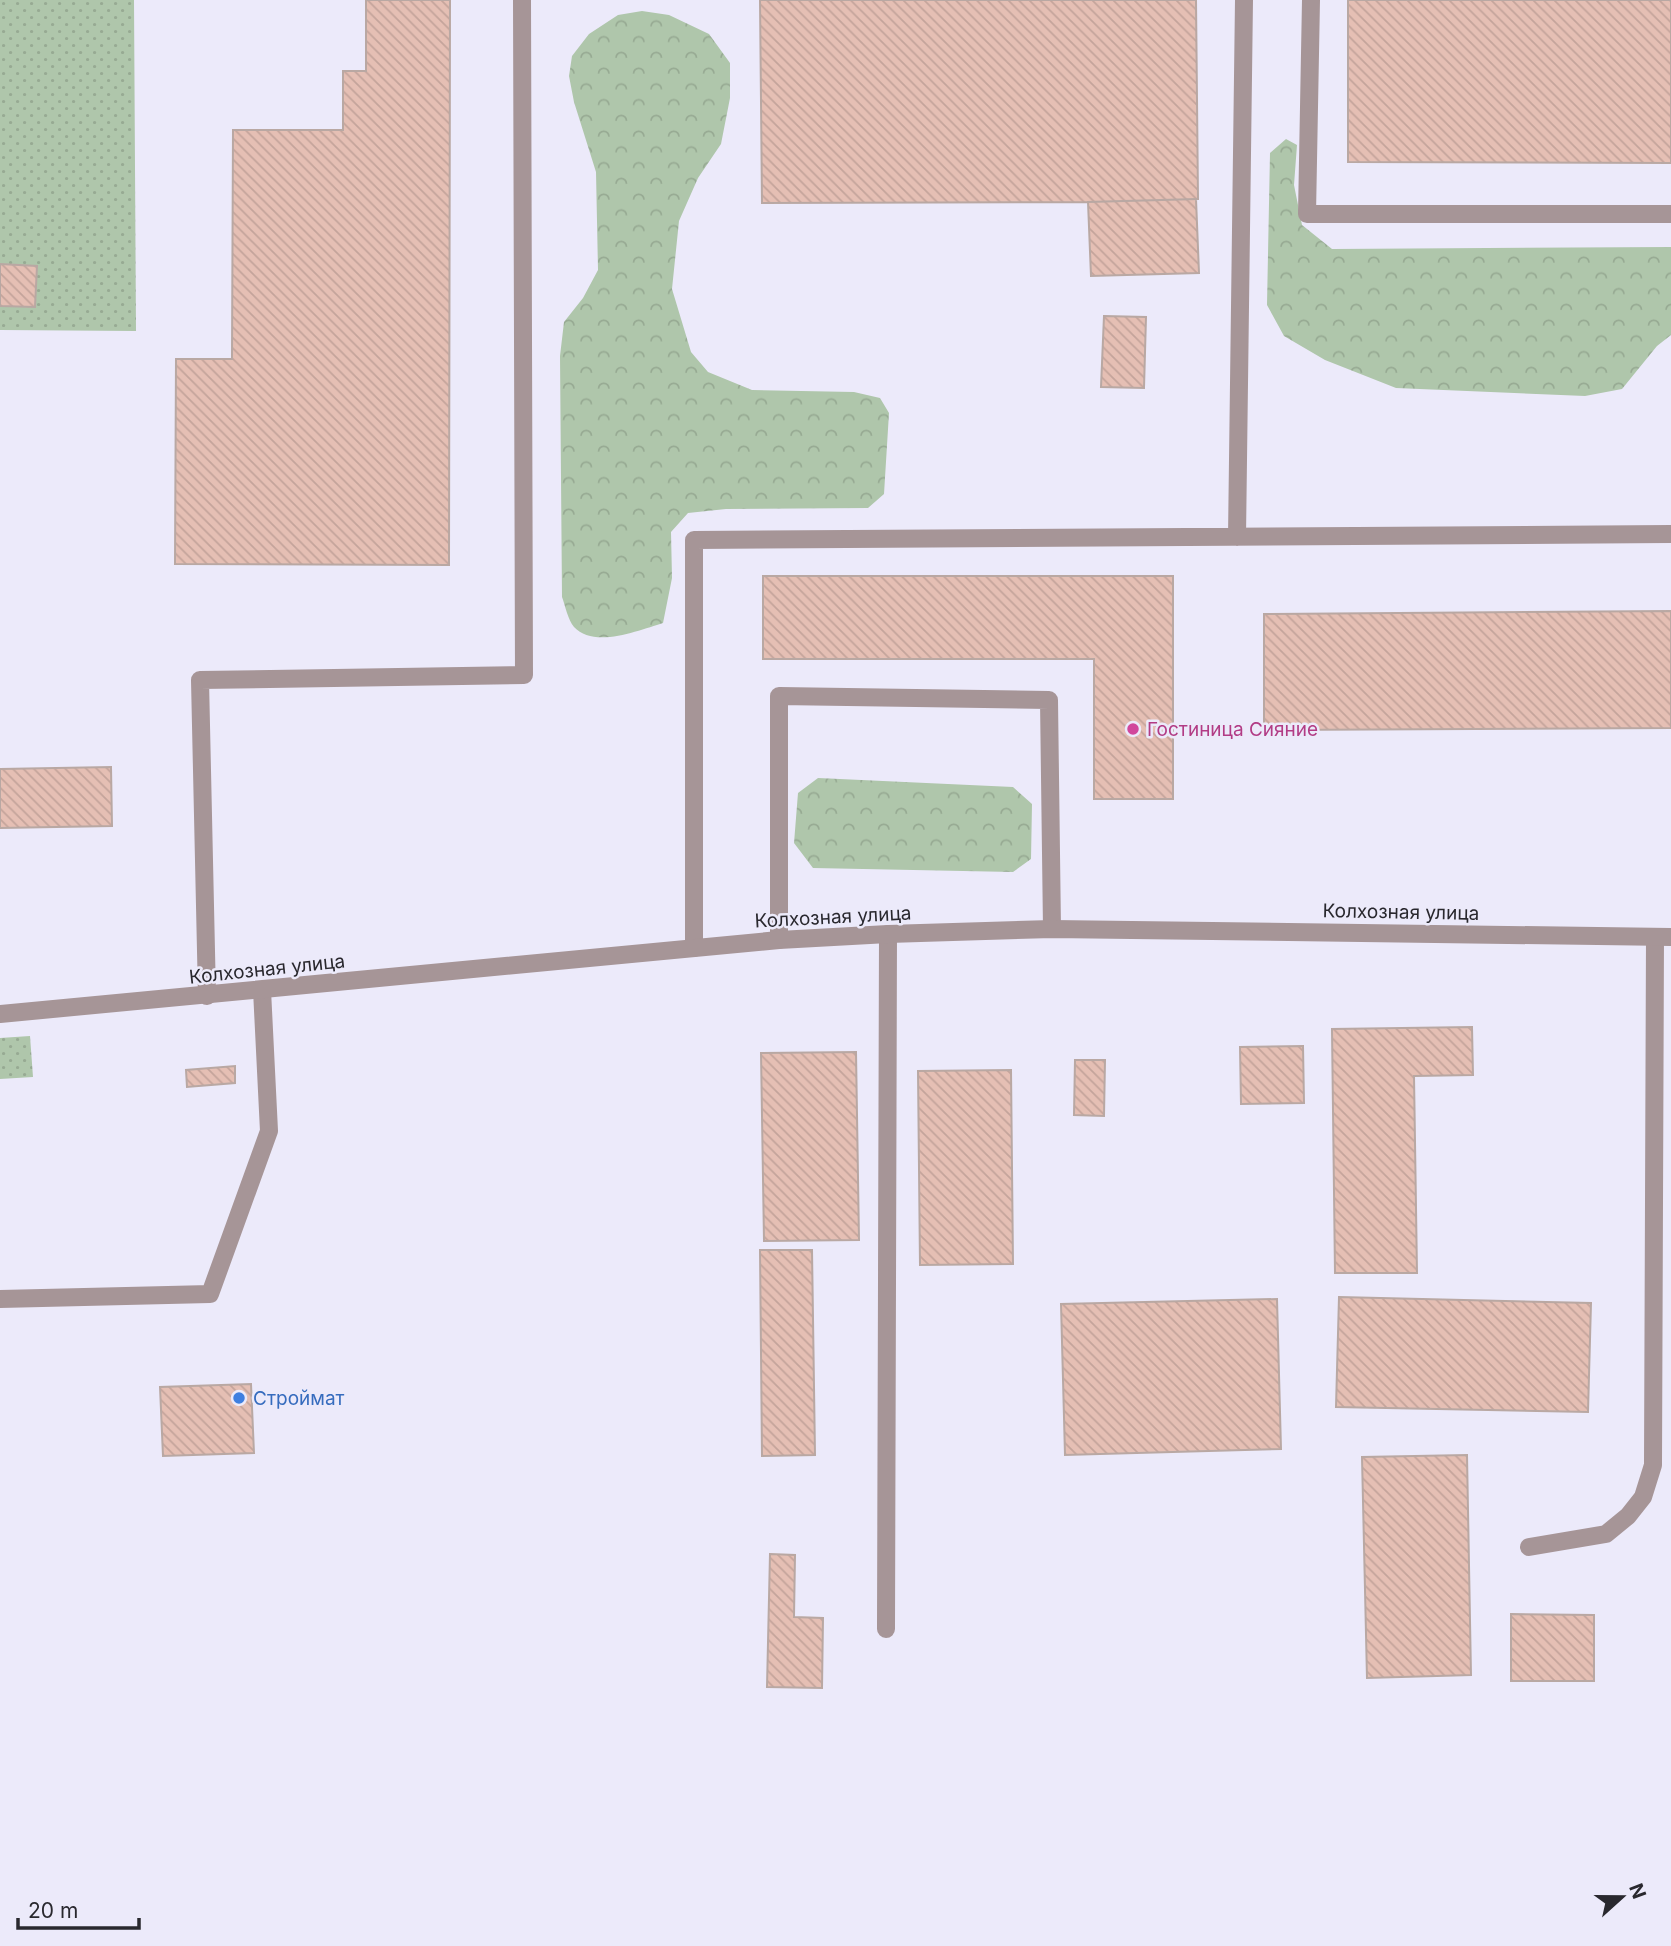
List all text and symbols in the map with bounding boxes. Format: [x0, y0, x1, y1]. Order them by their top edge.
place label: Гостиница Сияние [1147, 718, 1318, 741]
marker: Гостиница Сияние [1125, 721, 1141, 737]
street label: Колхозная улица [1322, 899, 1480, 925]
street label: Колхозная улица [754, 901, 912, 933]
street label: Колхозная улица [188, 949, 346, 989]
place label: Строймат [253, 1387, 345, 1410]
marker: Строймат [231, 1390, 247, 1406]
north arrow [1587, 1862, 1657, 1932]
text: N [1624, 1880, 1651, 1902]
scale bar [18, 1886, 138, 1930]
text: 20 m [28, 1898, 78, 1923]

